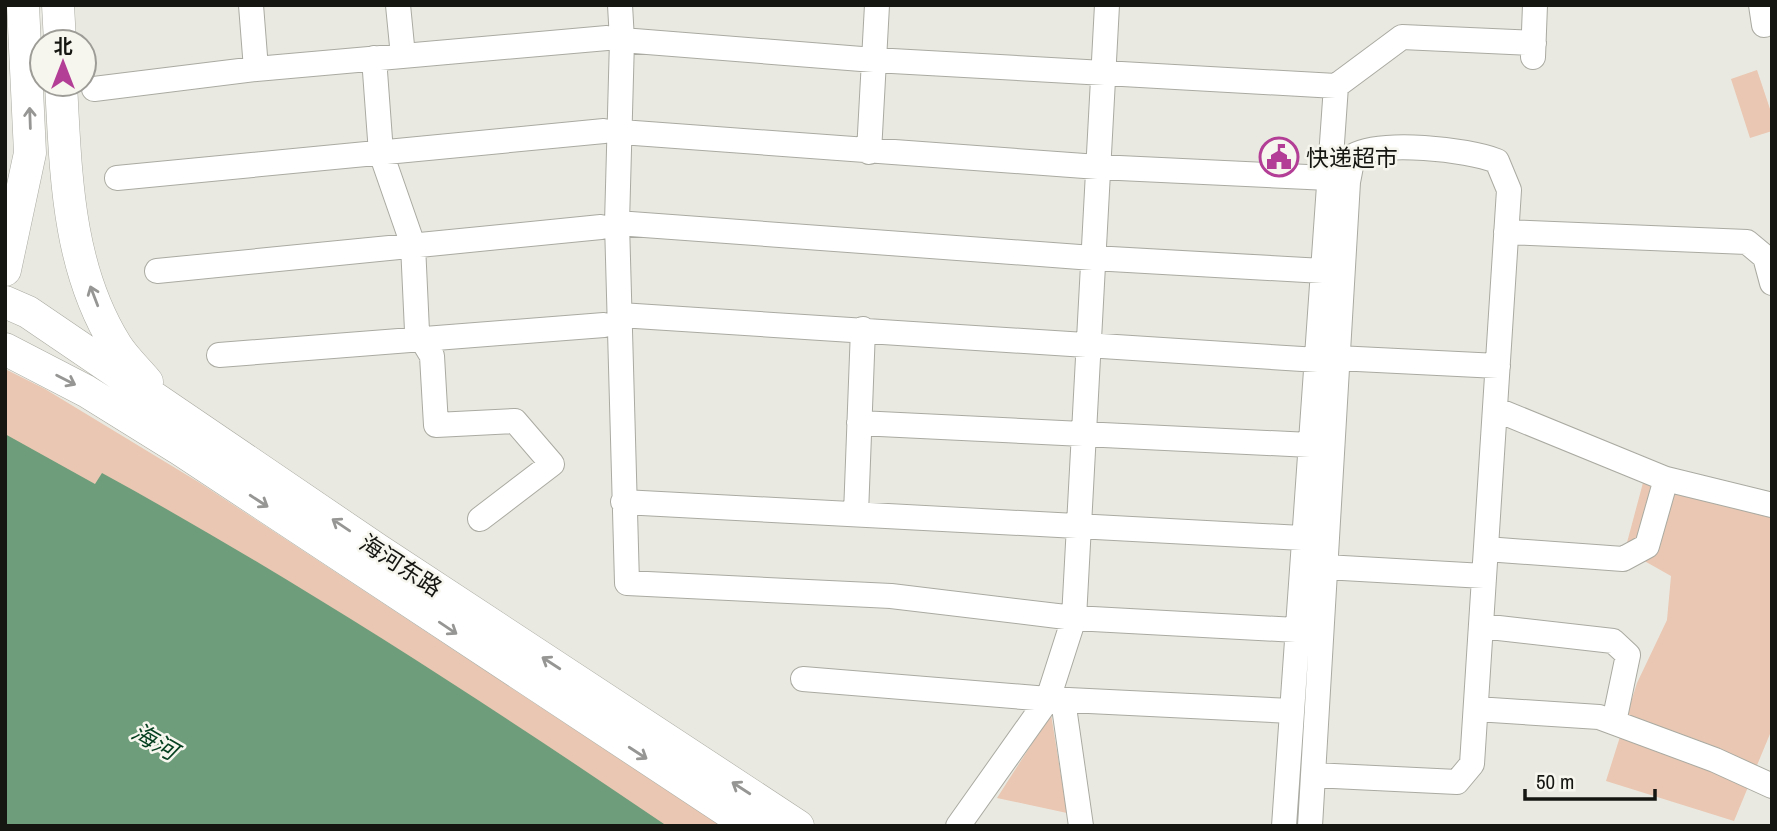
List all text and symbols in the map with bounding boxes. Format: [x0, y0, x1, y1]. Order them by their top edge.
north arrow [28, 28, 98, 98]
text: 北 [53, 33, 73, 59]
one-way arrow [24, 107, 37, 130]
public building icon: 快递超市 [1258, 136, 1300, 178]
place label: 快递超市 [1306, 142, 1398, 173]
one-way arrow [86, 286, 99, 308]
one-way arrow [55, 374, 76, 388]
one-way arrow [248, 495, 268, 509]
one-way arrow [332, 518, 351, 532]
street label: 海河东路 [354, 527, 448, 603]
one-way arrow [438, 621, 457, 635]
one-way arrow [542, 656, 561, 671]
water label: 海河 [126, 715, 187, 769]
one-way arrow [628, 745, 647, 760]
scale bar [1525, 758, 1654, 802]
text: 50 m [1536, 767, 1574, 796]
one-way arrow [732, 781, 752, 795]

